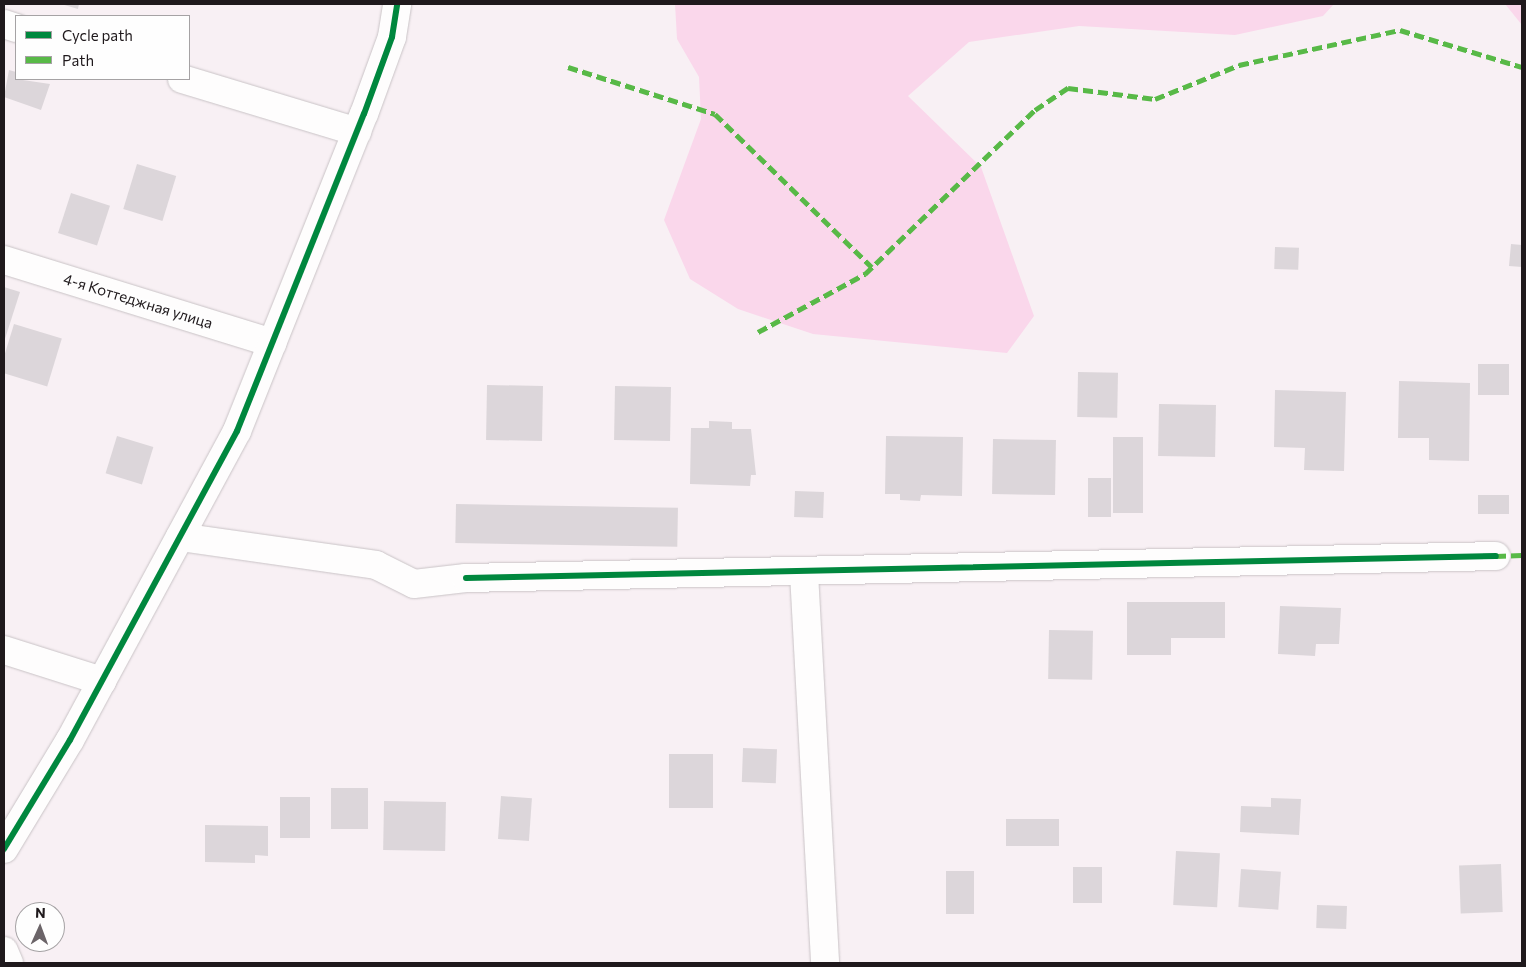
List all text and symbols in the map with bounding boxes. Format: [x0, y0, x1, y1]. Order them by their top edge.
legend [15, 15, 190, 80]
text: Cycle path [62, 26, 133, 44]
text: Path [62, 51, 94, 69]
street label: 4-я Коттеджная улица [61, 270, 215, 332]
north arrow [15, 902, 65, 952]
text: N [35, 904, 46, 921]

